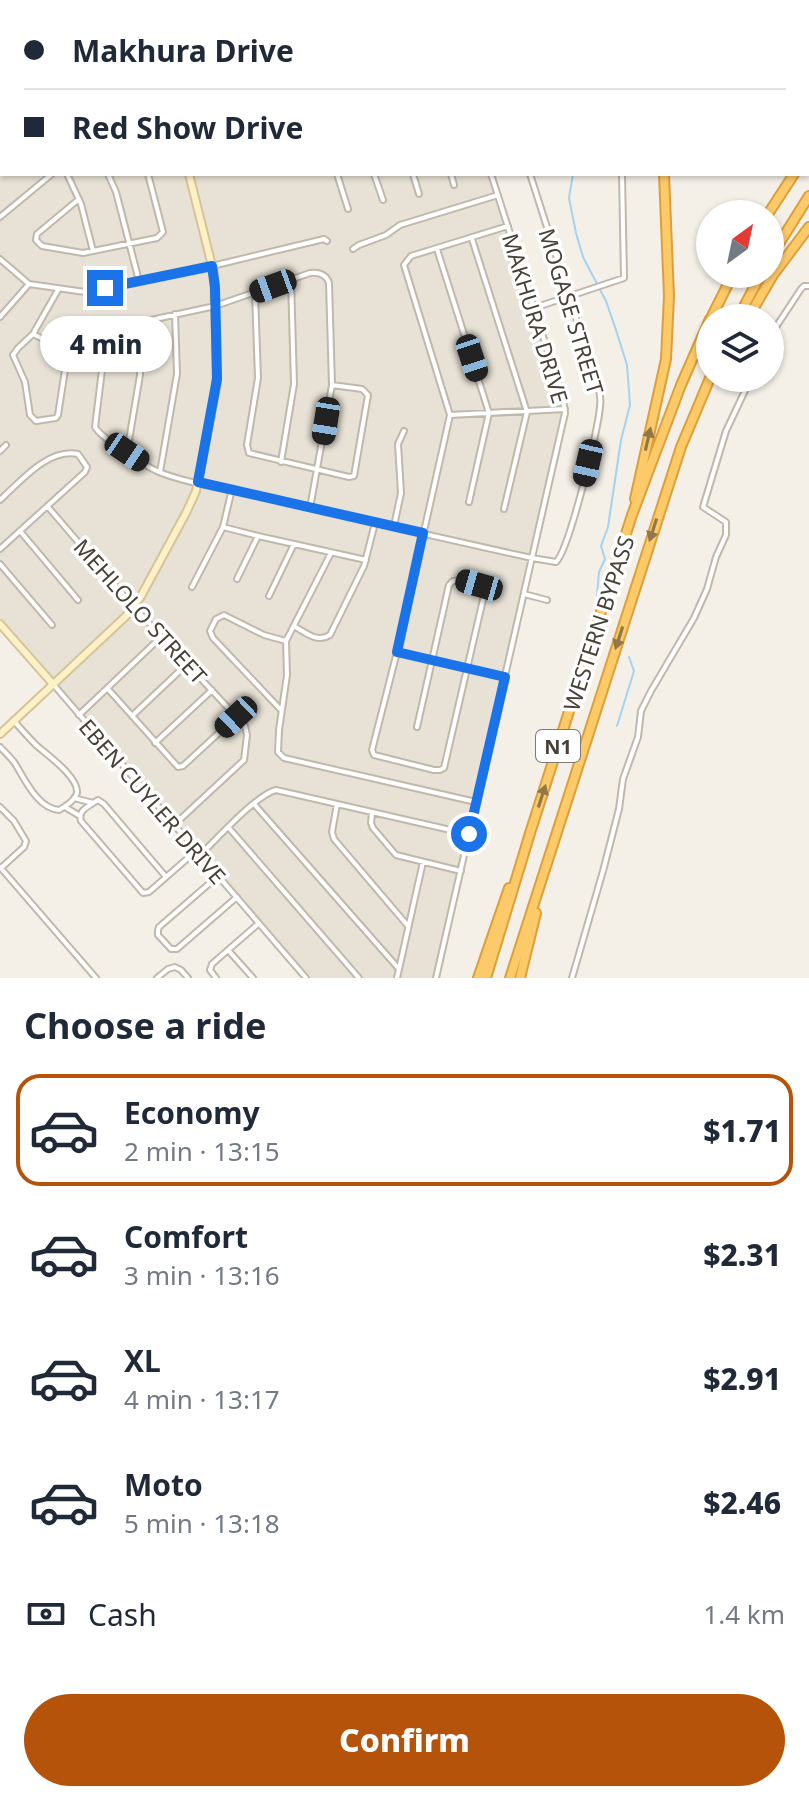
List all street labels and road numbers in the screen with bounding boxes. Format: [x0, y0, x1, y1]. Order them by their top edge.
street label: MOGASE STREET [533, 224, 611, 398]
street label: MAKHURA DRIVE [496, 229, 576, 407]
street label: MEHLOLO STREET [68, 532, 214, 690]
street label: WESTERN BYPASS [556, 532, 640, 714]
street label: EBEN CUYLER DRIVE [73, 712, 233, 890]
road number: N1 [536, 730, 580, 762]

